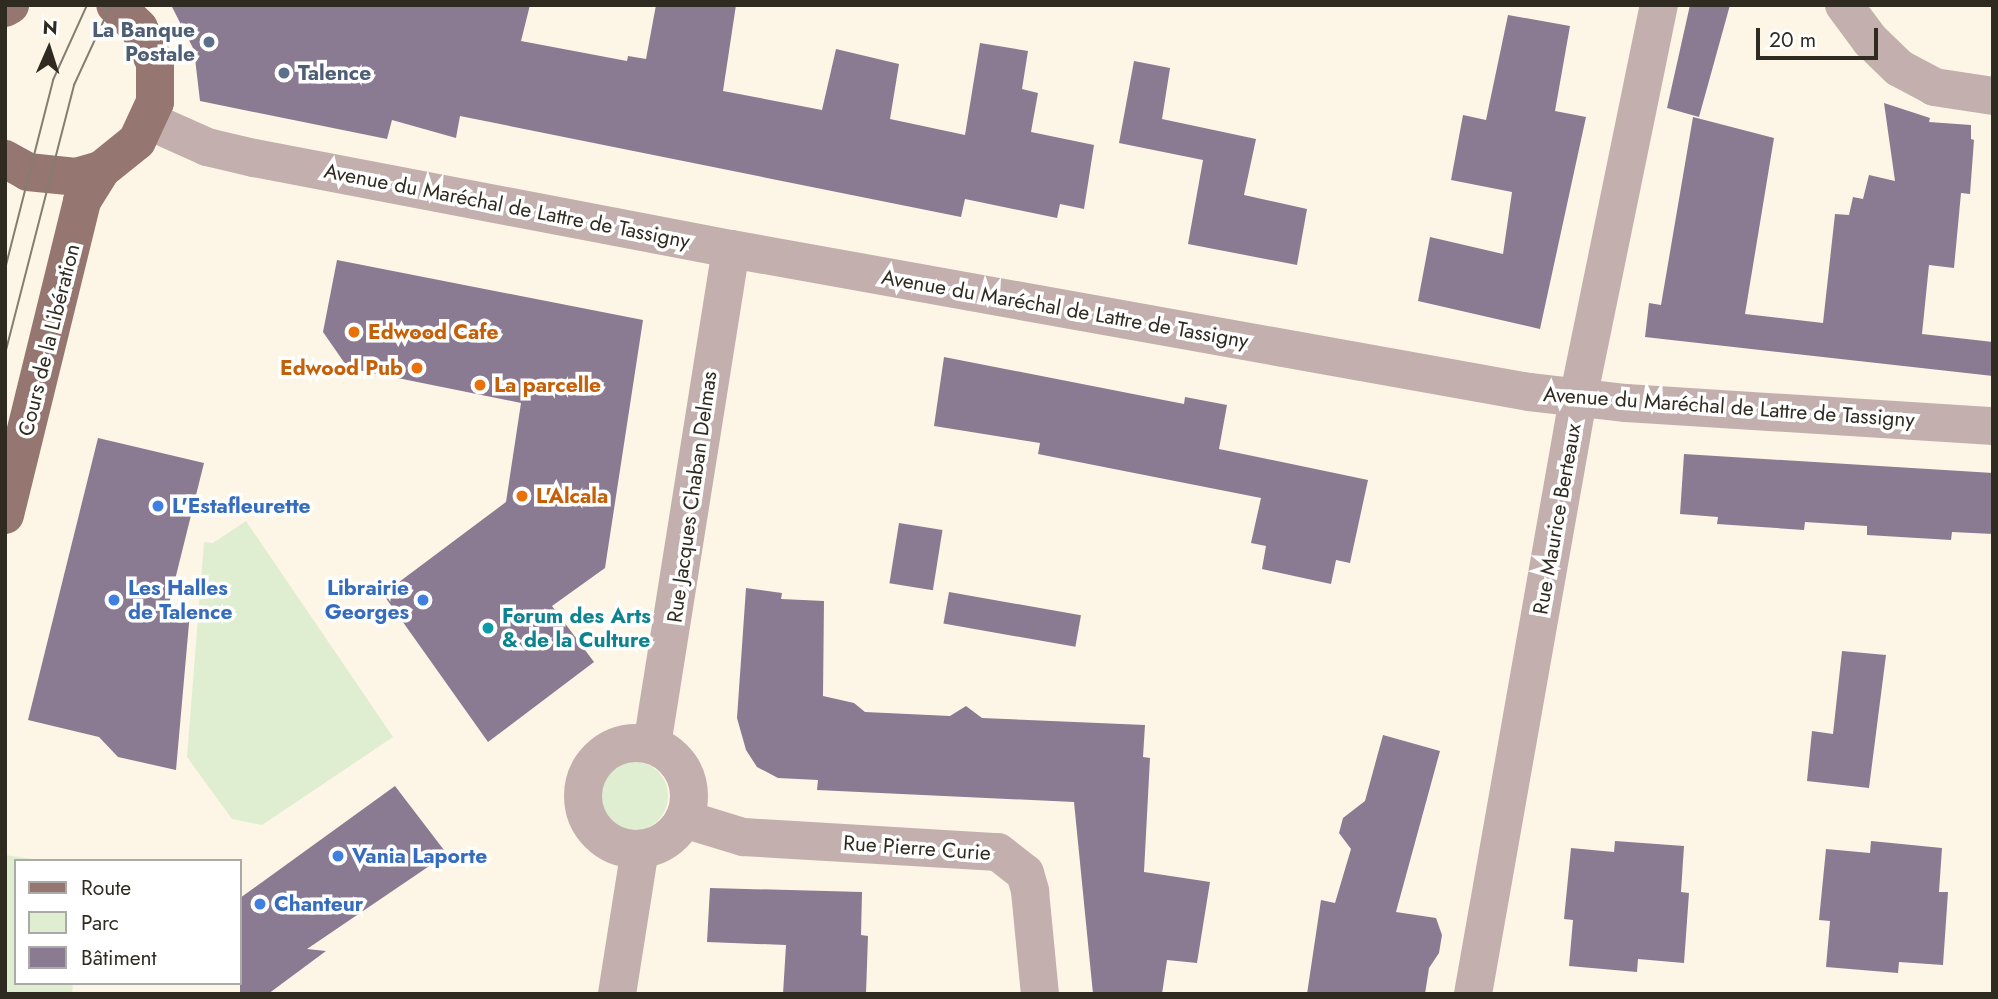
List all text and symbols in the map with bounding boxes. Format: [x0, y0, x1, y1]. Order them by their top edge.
north arrow [14, 14, 84, 84]
text: N [42, 14, 58, 41]
scale bar [1760, 14, 1882, 58]
place label: La Banque Postale [92, 17, 195, 67]
text: 20 m [1769, 25, 1816, 55]
marker: La Banque Postale [201, 34, 217, 50]
place label: Talence [298, 60, 371, 86]
marker: Talence [276, 65, 292, 81]
street label: Avenue du Maréchal de Lattre de Tassigny [322, 158, 692, 254]
street label: Cours de la Libération [13, 241, 85, 439]
street label: Avenue du Maréchal de Lattre de Tassigny [880, 264, 1250, 354]
place label: Edwood Cafe [368, 319, 499, 345]
marker: Edwood Cafe [346, 324, 362, 340]
place label: Edwood Pub [280, 355, 403, 381]
marker: Edwood Pub [409, 360, 425, 376]
street label: Rue Jacques Chaban Delmas [662, 370, 722, 624]
place label: La parcelle [494, 372, 601, 398]
marker: La parcelle [472, 377, 488, 393]
street label: Avenue du Maréchal de Lattre de Tassigny [1542, 381, 1916, 433]
street label: Rue Maurice Berteaux [1528, 422, 1586, 616]
place label: L'Alcala [536, 483, 608, 509]
marker: L'Alcala [514, 488, 530, 504]
place label: L'Estafleurette [172, 493, 311, 519]
marker: L'Estafleurette [150, 498, 166, 514]
place label: Les Halles de Talence [128, 575, 232, 625]
place label: Librairie Georges [325, 575, 409, 625]
marker: Les Halles de Talence [106, 592, 122, 608]
marker: Librairie Georges [415, 592, 431, 608]
place label: Forum des Arts & de la Culture [502, 603, 651, 653]
marker: Forum des Arts & de la Culture [480, 620, 496, 636]
street label: Rue Pierre Curie [842, 830, 992, 866]
place label: Vania Laporte [352, 843, 487, 869]
marker: Vania Laporte [330, 848, 346, 864]
legend [14, 859, 242, 985]
text: Route [81, 873, 131, 903]
place label: Chanteur [274, 891, 363, 917]
marker: Chanteur [252, 896, 268, 912]
text: Parc [81, 908, 119, 938]
text: Bâtiment [81, 943, 157, 973]

